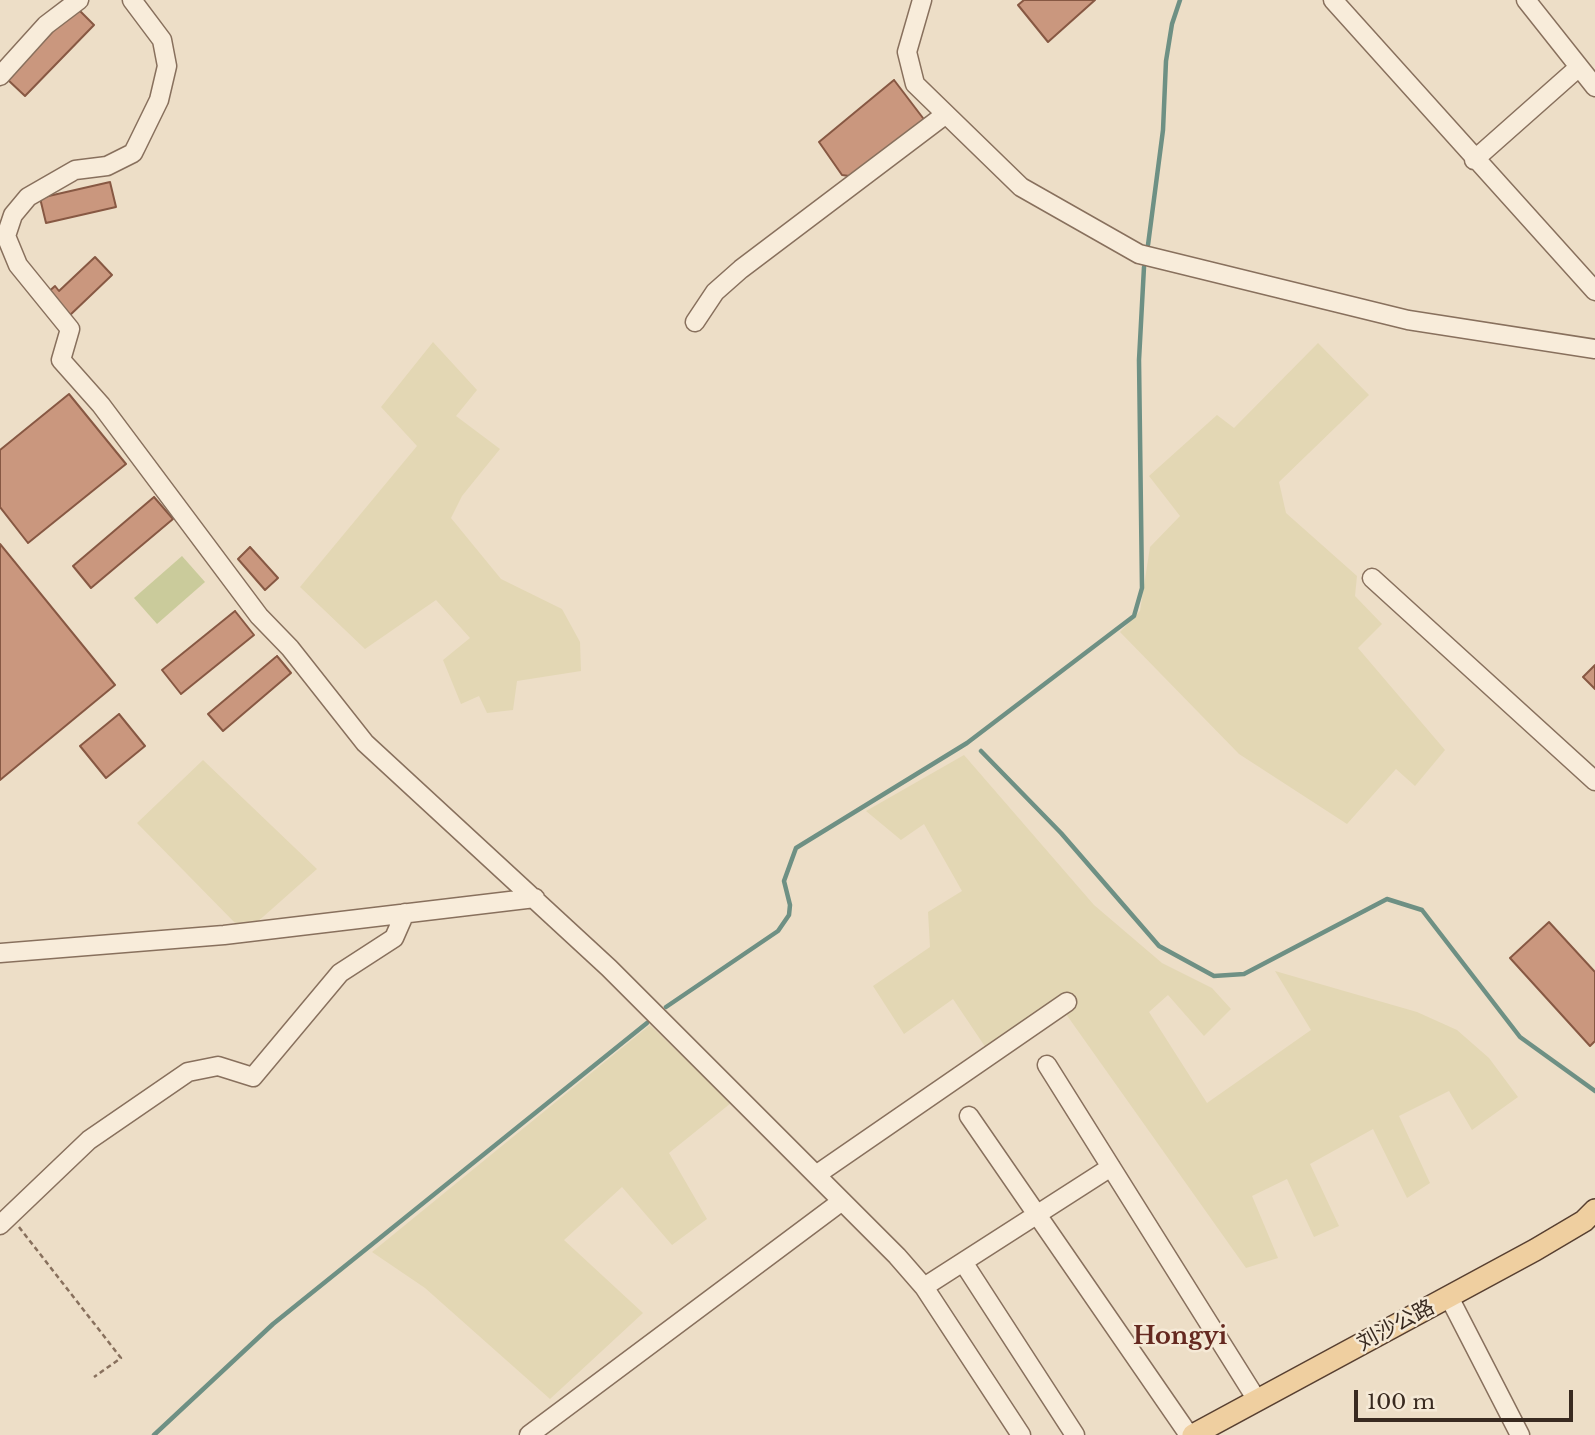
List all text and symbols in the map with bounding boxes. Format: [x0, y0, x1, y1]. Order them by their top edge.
street label: 刘沙公路 [1353, 1295, 1439, 1357]
district label: Hongyi [1133, 1323, 1227, 1351]
scale bar [1357, 1376, 1576, 1420]
text: 100 m [1367, 1389, 1435, 1415]

